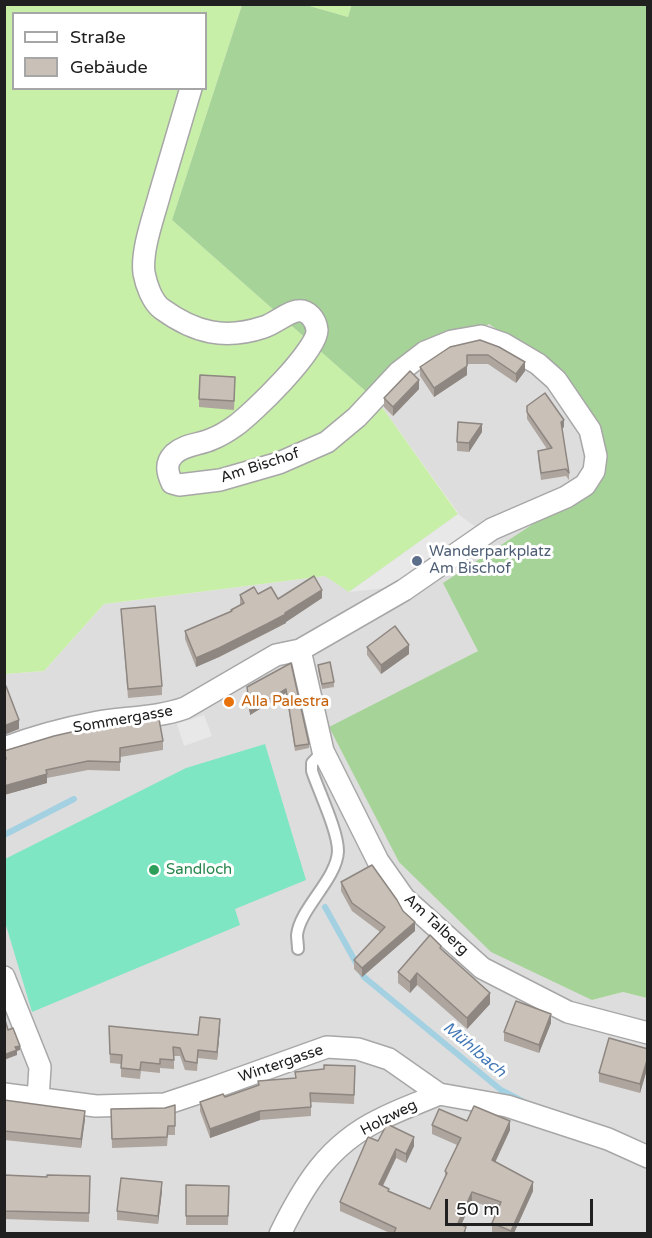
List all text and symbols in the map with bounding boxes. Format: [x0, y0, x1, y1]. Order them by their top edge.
legend [12, 12, 207, 90]
text: Straße [70, 26, 126, 48]
text: Gebäude [70, 56, 148, 78]
street label: Am Bischof [218, 445, 302, 487]
place label: Wanderparkplatz Am Bischof [429, 543, 551, 578]
marker: Wanderparkplatz Am Bischof [410, 554, 424, 568]
place label: Alla Palestra [241, 693, 329, 711]
marker: Alla Palestra [222, 695, 236, 709]
street label: Sommergasse [72, 702, 174, 738]
place label: Sandloch [166, 861, 232, 879]
marker: Sandloch [147, 863, 161, 877]
street label: Am Talberg [400, 891, 472, 959]
water label: Mühlbach [439, 1018, 509, 1082]
street label: Wintergasse [236, 1041, 326, 1087]
street label: Holzweg [358, 1096, 420, 1140]
scale bar [448, 1187, 596, 1225]
text: 50 m [456, 1198, 500, 1220]

